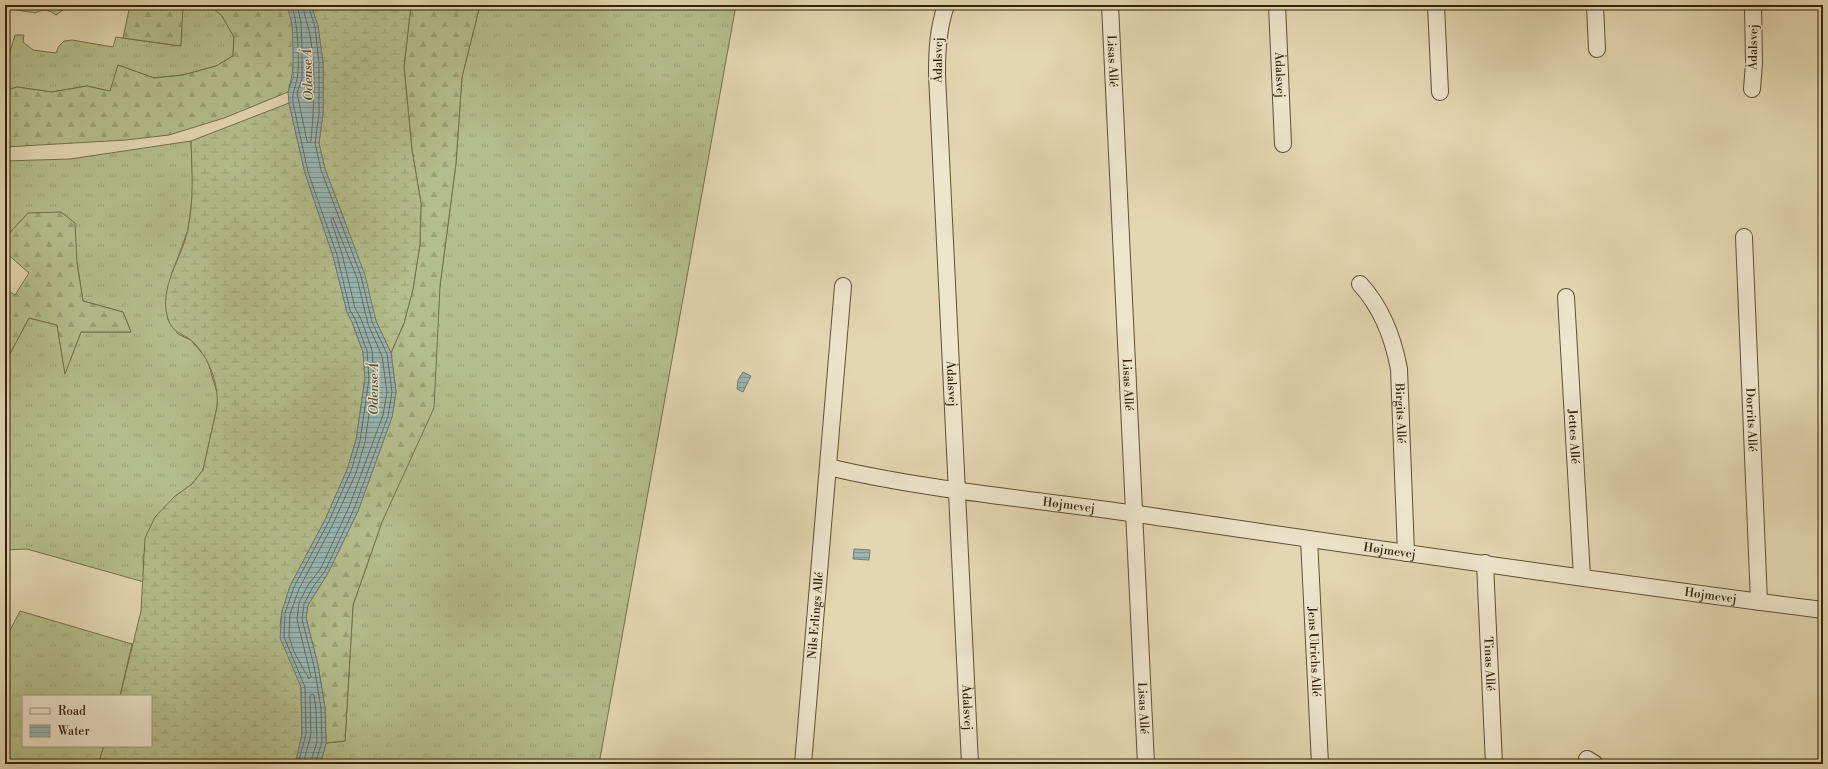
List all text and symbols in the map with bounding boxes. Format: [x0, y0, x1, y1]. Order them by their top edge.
street label: Ådalsvej [1744, 24, 1761, 71]
street label: Lisas Allé [1103, 34, 1121, 88]
street label: Ådalsvej [929, 37, 946, 84]
water label: Odense Å [298, 47, 317, 101]
street label: Ådalsvej [1271, 51, 1288, 98]
street label: Lisas Allé [1119, 358, 1136, 411]
street label: Ådalsvej [943, 359, 960, 407]
water label: Odense Å [365, 362, 382, 415]
street label: Birgits Allé [1391, 381, 1409, 444]
street label: Dorrits Allé [1742, 387, 1760, 452]
street label: Jettes Allé [1564, 408, 1583, 465]
street label: Højmevej [1042, 495, 1096, 516]
street label: Højmevej [1363, 540, 1417, 562]
street label: Nils Erlings Allé [805, 571, 827, 660]
street label: Højmevej [1683, 585, 1738, 607]
street label: Jens Ulrichs Allé [1304, 605, 1324, 697]
street label: Tinas Allé [1480, 636, 1498, 692]
street label: Lisas Allé [1134, 682, 1152, 735]
street label: Ådalsvej [958, 683, 976, 731]
legend [22, 695, 152, 747]
text: Road [58, 704, 86, 719]
text: Water [57, 724, 90, 739]

